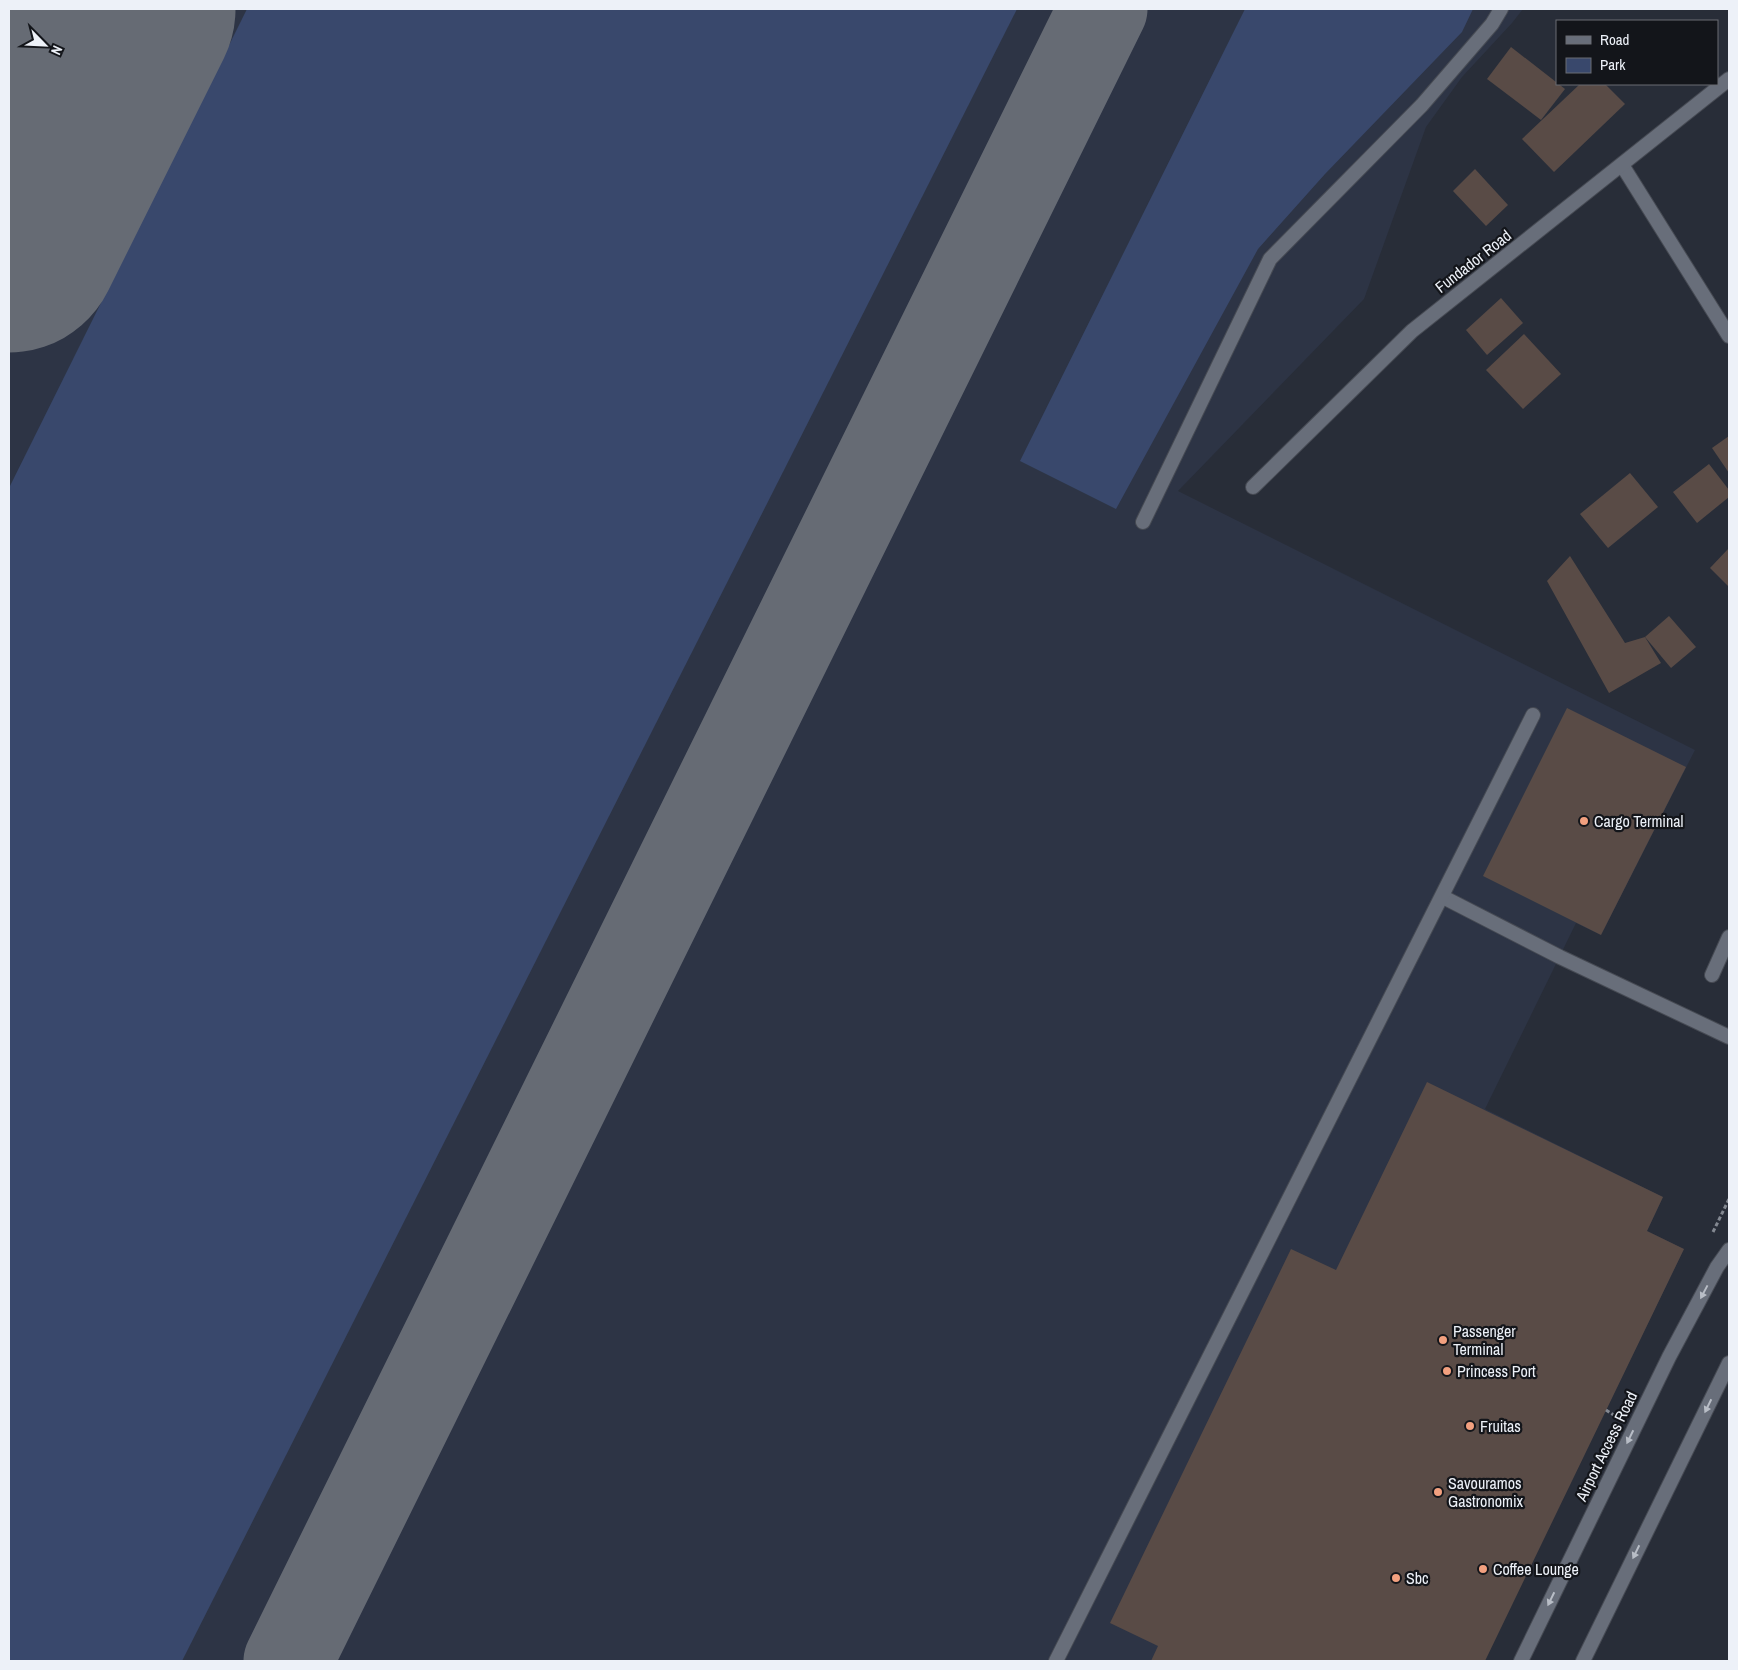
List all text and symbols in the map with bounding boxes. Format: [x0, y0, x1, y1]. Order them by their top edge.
north arrow [20, 20, 70, 70]
legend [1556, 20, 1718, 85]
text: Road [1600, 29, 1629, 50]
text: N [47, 43, 67, 58]
text: Park [1600, 54, 1626, 75]
street label: Fundador Road [1430, 224, 1516, 298]
place label: Cargo Terminal [1594, 810, 1684, 832]
marker: Cargo Terminal [1578, 815, 1590, 827]
one-way arrow [1700, 1285, 1708, 1299]
place label: Passenger Terminal [1453, 1320, 1516, 1360]
marker: Passenger Terminal [1437, 1334, 1449, 1346]
place label: Princess Port [1457, 1360, 1536, 1382]
marker: Princess Port [1441, 1365, 1453, 1377]
street label: Airport Access Road [1569, 1387, 1642, 1505]
one-way arrow [1704, 1399, 1712, 1414]
place label: Fruitas [1480, 1415, 1521, 1437]
marker: Fruitas [1464, 1420, 1476, 1432]
one-way arrow [1626, 1430, 1634, 1444]
place label: Savouramos Gastronomix [1448, 1472, 1524, 1512]
marker: Savouramos Gastronomix [1432, 1486, 1444, 1498]
one-way arrow [1632, 1545, 1640, 1559]
place label: Coffee Lounge [1493, 1558, 1579, 1580]
marker: Coffee Lounge [1477, 1563, 1489, 1575]
place label: Sbc [1406, 1567, 1429, 1589]
marker: Sbc [1390, 1572, 1402, 1584]
one-way arrow [1547, 1591, 1555, 1606]

